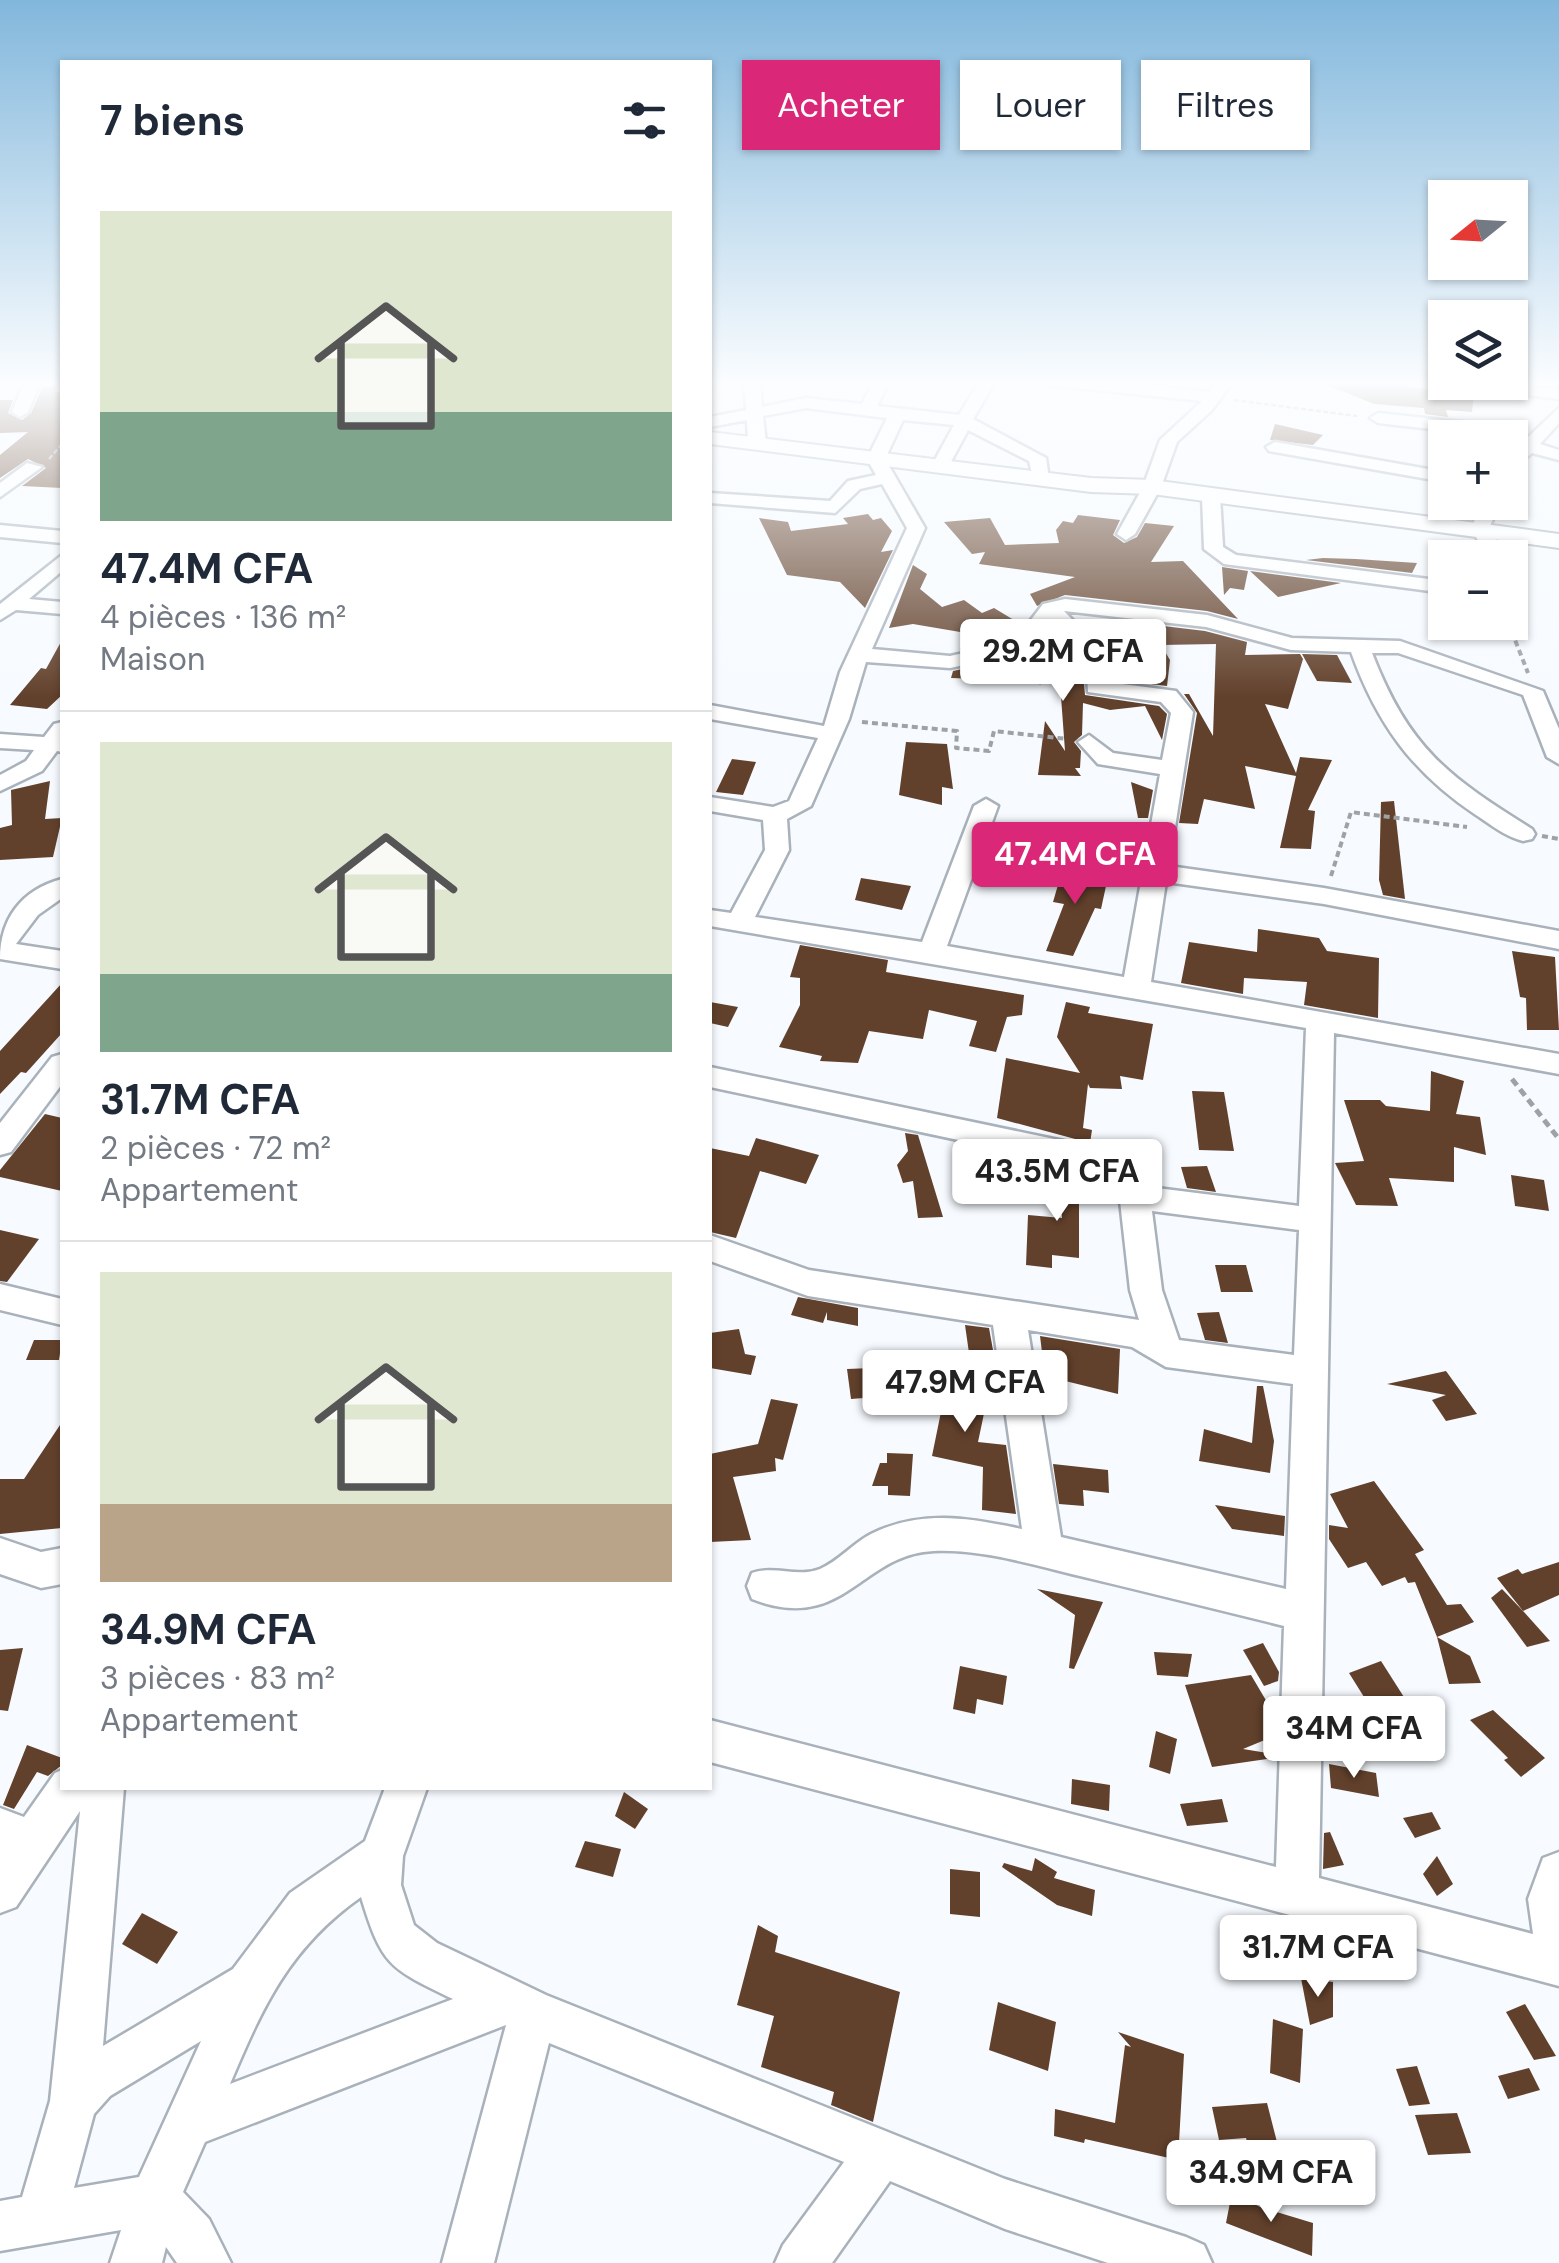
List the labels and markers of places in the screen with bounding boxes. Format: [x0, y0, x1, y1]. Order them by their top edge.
pin: 29.2M CFA [949, 619, 1177, 704]
pin: 47.4M CFA [961, 822, 1189, 907]
pin: 43.5M CFA [943, 1139, 1171, 1224]
pin: 47.9M CFA [851, 1350, 1079, 1435]
pin: 34M CFA [1262, 1696, 1446, 1781]
pin: 31.7M CFA [1204, 1915, 1432, 2000]
pin: 34.9M CFA [1157, 2140, 1385, 2225]

